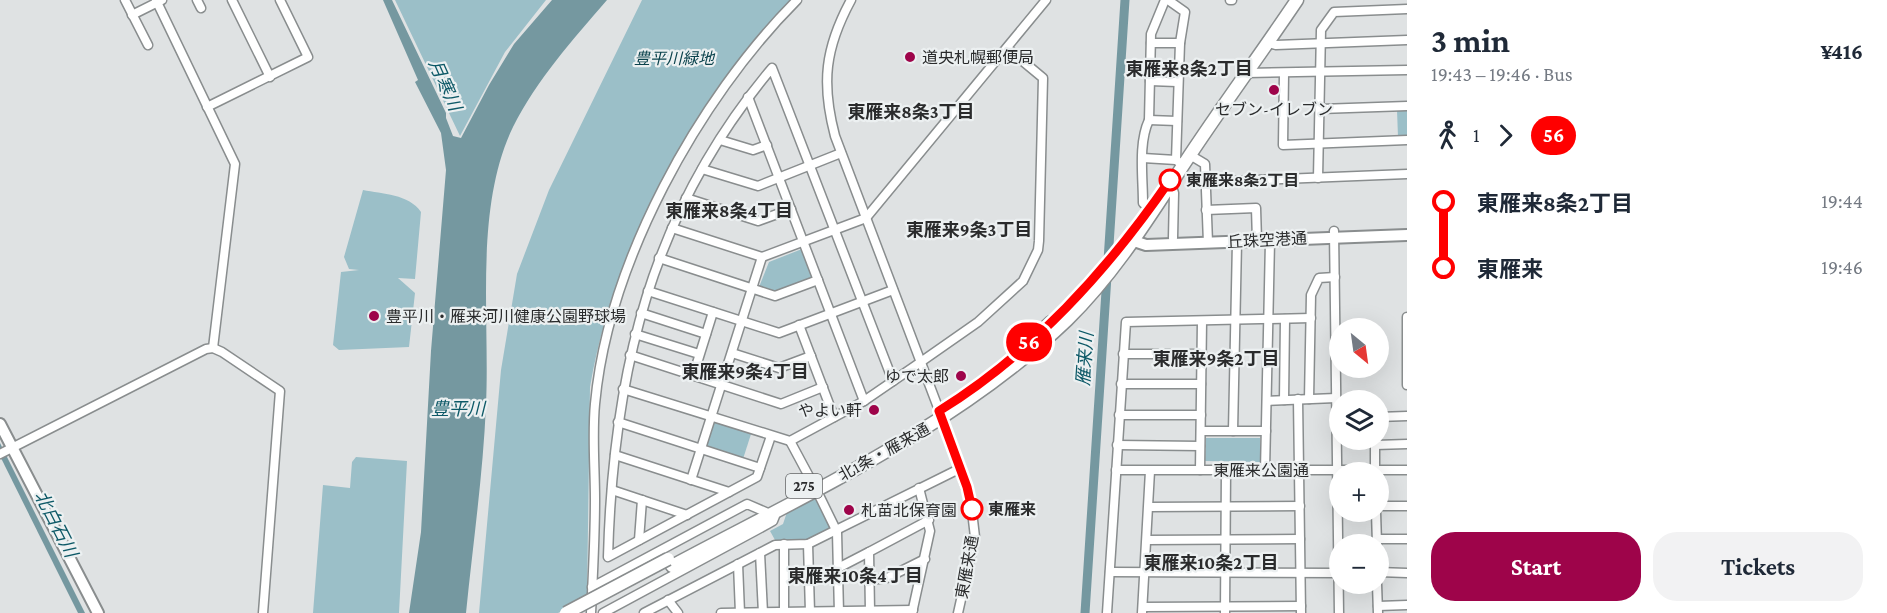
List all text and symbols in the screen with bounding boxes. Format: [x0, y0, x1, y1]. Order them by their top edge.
text: 3 min [1431, 22, 1510, 59]
text: ¥416 [1820, 39, 1863, 64]
place label: 道央札幌郵便局 [922, 49, 1034, 66]
park label: 豊平川緑地 [634, 50, 716, 67]
marker: 道央札幌郵便局 [903, 50, 917, 64]
water label: 月寒川 [425, 56, 466, 116]
district label: 東雁来8条2丁目 [1125, 59, 1253, 79]
text: 19:43 – 19:46 · Bus [1431, 63, 1573, 85]
marker: セブン-イレブン [1267, 83, 1281, 97]
place label: セブン-イレブン [1215, 101, 1333, 118]
district label: 東雁来8条3丁目 [847, 102, 975, 122]
icon: walk [1431, 119, 1464, 152]
icon: forward [1489, 119, 1522, 152]
text: 56 [1543, 123, 1564, 147]
text: 1 [1473, 124, 1480, 146]
marker: 東雁来8条2丁目 [1159, 169, 1181, 191]
place label: 東雁来8条2丁目 [1186, 172, 1299, 189]
text: 19:44 [1821, 190, 1863, 212]
text: 東雁来8条2丁目 [1477, 191, 1633, 216]
district label: 東雁来8条4丁目 [665, 201, 793, 221]
district label: 東雁来9条3丁目 [906, 220, 1032, 240]
street label: 丘珠空港通 [1227, 229, 1307, 251]
text: 19:46 [1821, 256, 1863, 278]
text: 東雁来 [1477, 257, 1543, 282]
place label: 豊平川・雁来河川健康公園野球場 [386, 308, 626, 325]
marker: 豊平川・雁来河川健康公園野球場 [367, 309, 381, 323]
north arrow [1329, 318, 1389, 378]
map controls [1329, 318, 1389, 594]
line badge: 56 [1002, 322, 1056, 362]
water label: 雁来川 [1073, 329, 1097, 387]
text: 56 [1018, 330, 1040, 354]
district label: 東雁来9条2丁目 [1152, 349, 1280, 369]
district label: 東雁来9条4丁目 [681, 362, 809, 382]
place label: ゆで太郎 [885, 368, 949, 385]
marker: ゆで太郎 [954, 369, 968, 383]
button: layers [1329, 390, 1389, 450]
water label: 豊平川 [431, 399, 487, 419]
place label: やよい軒 [798, 402, 862, 419]
marker: やよい軒 [867, 403, 881, 417]
street label: 北1条・雁来通 [836, 420, 932, 484]
street label: 東雁来公園通 [1213, 462, 1309, 479]
button: + [1329, 462, 1389, 522]
road number: 275 [786, 474, 822, 498]
water label: 北白石川 [31, 487, 82, 562]
marker: 東雁来 [961, 498, 983, 520]
place label: 東雁来 [988, 501, 1036, 518]
place label: 札苗北保育園 [861, 502, 957, 519]
marker: 札苗北保育園 [842, 503, 856, 517]
button: Start [1431, 532, 1641, 601]
button: Tickets [1653, 532, 1863, 601]
street label: 東雁来通 [953, 534, 981, 600]
button: − [1329, 534, 1389, 594]
district label: 東雁来10条2丁目 [1144, 553, 1278, 573]
district label: 東雁来10条4丁目 [787, 566, 923, 586]

